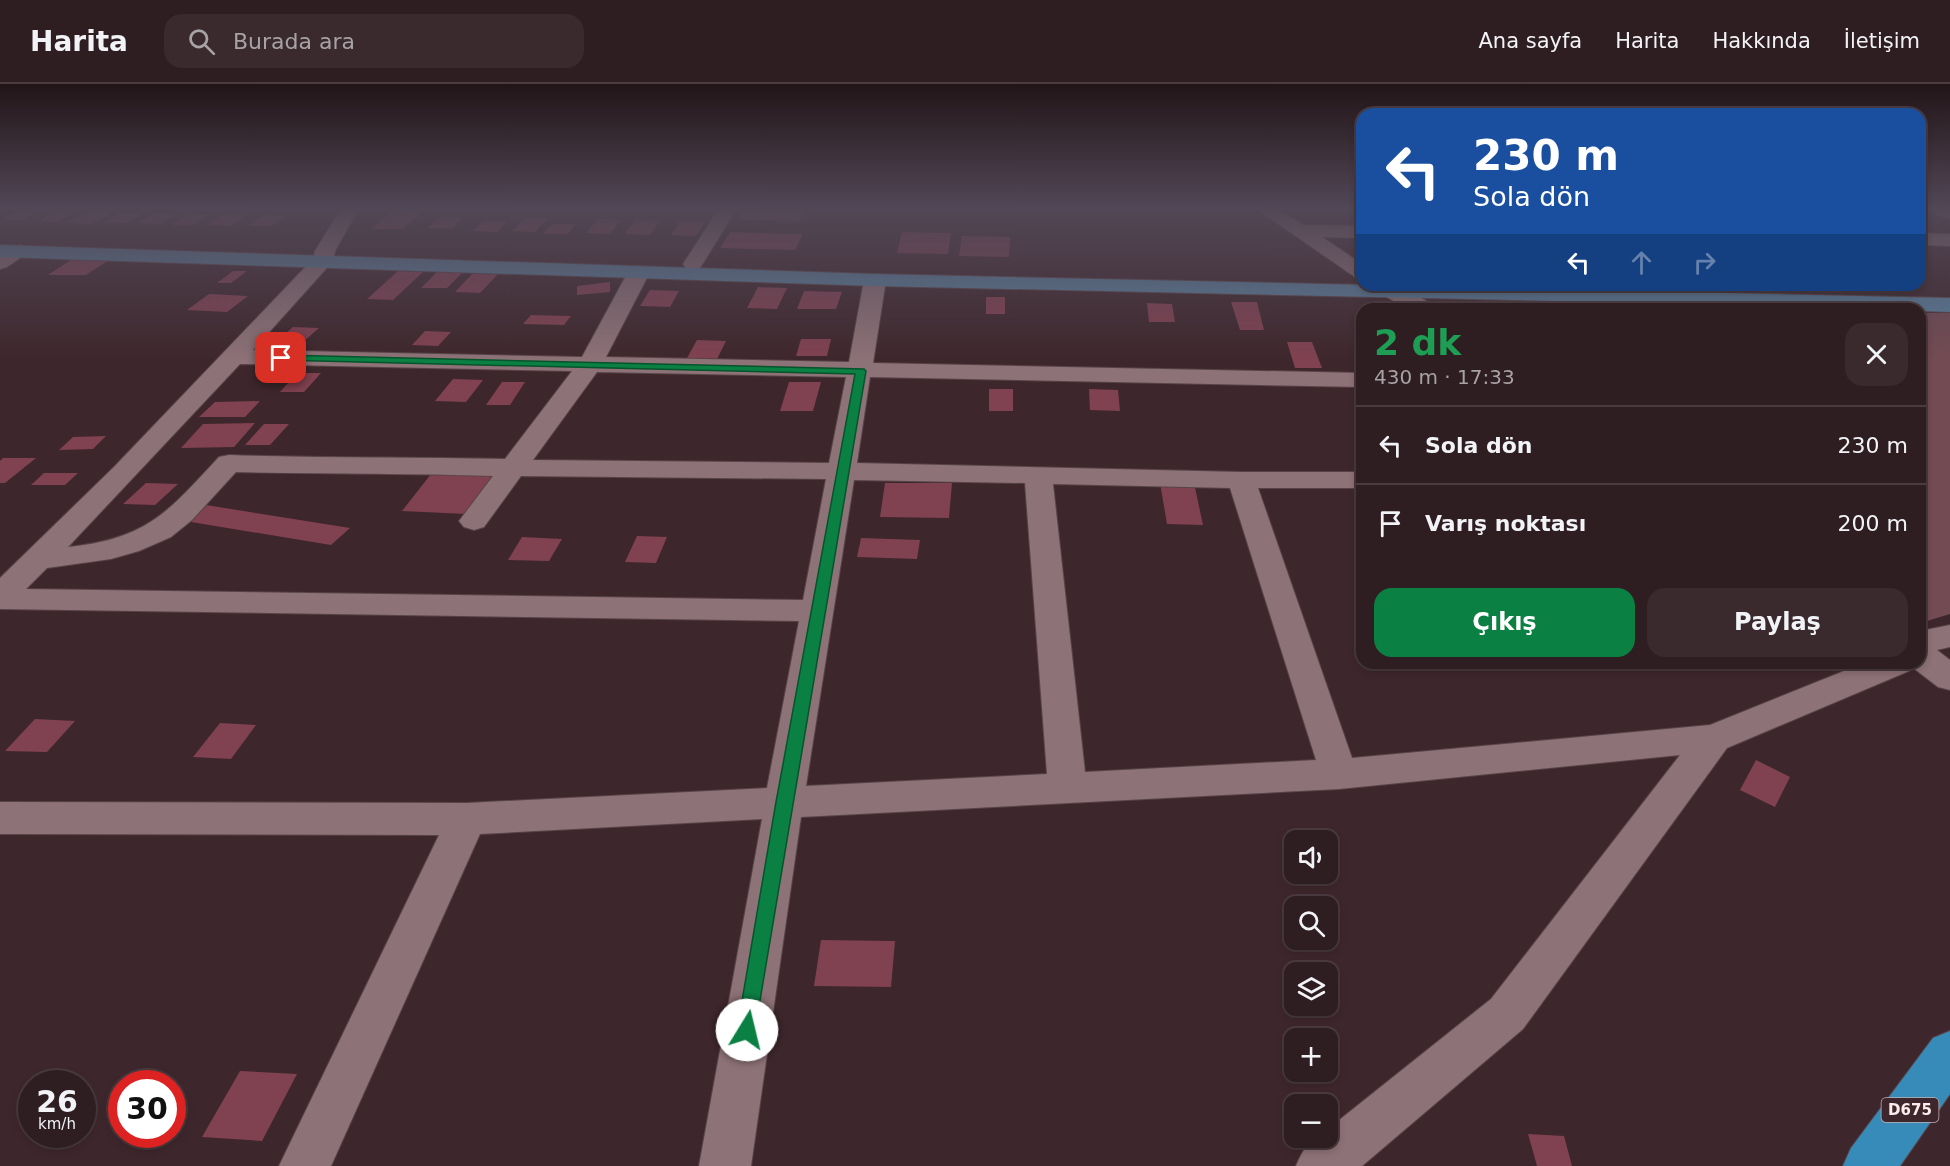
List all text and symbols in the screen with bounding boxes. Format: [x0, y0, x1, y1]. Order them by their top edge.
search box [164, 14, 584, 68]
text: Harita [30, 25, 128, 58]
icon: search [185, 25, 218, 58]
text: Burada ara [233, 29, 355, 54]
text: Ana sayfa [1478, 29, 1582, 53]
text: Harita [1615, 29, 1679, 53]
text: Hakkında [1712, 29, 1811, 53]
text: İletişim [1844, 29, 1920, 53]
text: 230 m [1473, 131, 1619, 180]
icon: left [1374, 132, 1452, 210]
text: Sola dön [1473, 181, 1590, 212]
icon: left [1562, 246, 1595, 279]
icon: ahead [1625, 246, 1658, 279]
icon: right [1688, 246, 1721, 279]
text: 2 dk [1374, 322, 1461, 363]
button: close [1845, 323, 1908, 386]
pin [255, 332, 306, 383]
icon: arrive [264, 341, 297, 374]
text: 430 m · 17:33 [1374, 365, 1515, 389]
icon: left [1374, 429, 1407, 462]
text: Sola dön [1425, 433, 1533, 458]
text: 230 m [1838, 433, 1908, 458]
icon: arrive [1374, 507, 1407, 540]
text: Varış noktası [1425, 511, 1586, 536]
text: 200 m [1838, 511, 1908, 536]
button: Çıkış [1374, 588, 1635, 657]
button: Paylaş [1647, 588, 1908, 657]
map controls [1284, 830, 1338, 1148]
button: sound [1284, 830, 1338, 884]
button: search [1284, 896, 1338, 950]
button: layers [1284, 962, 1338, 1016]
position arrow [715, 998, 779, 1062]
button: + [1284, 1028, 1338, 1082]
speed limit sign: 30 [108, 1070, 186, 1148]
text: 26 [36, 1084, 78, 1119]
button: − [1284, 1094, 1338, 1148]
road number: D675 [1882, 1098, 1938, 1122]
text: km/h [38, 1115, 76, 1133]

